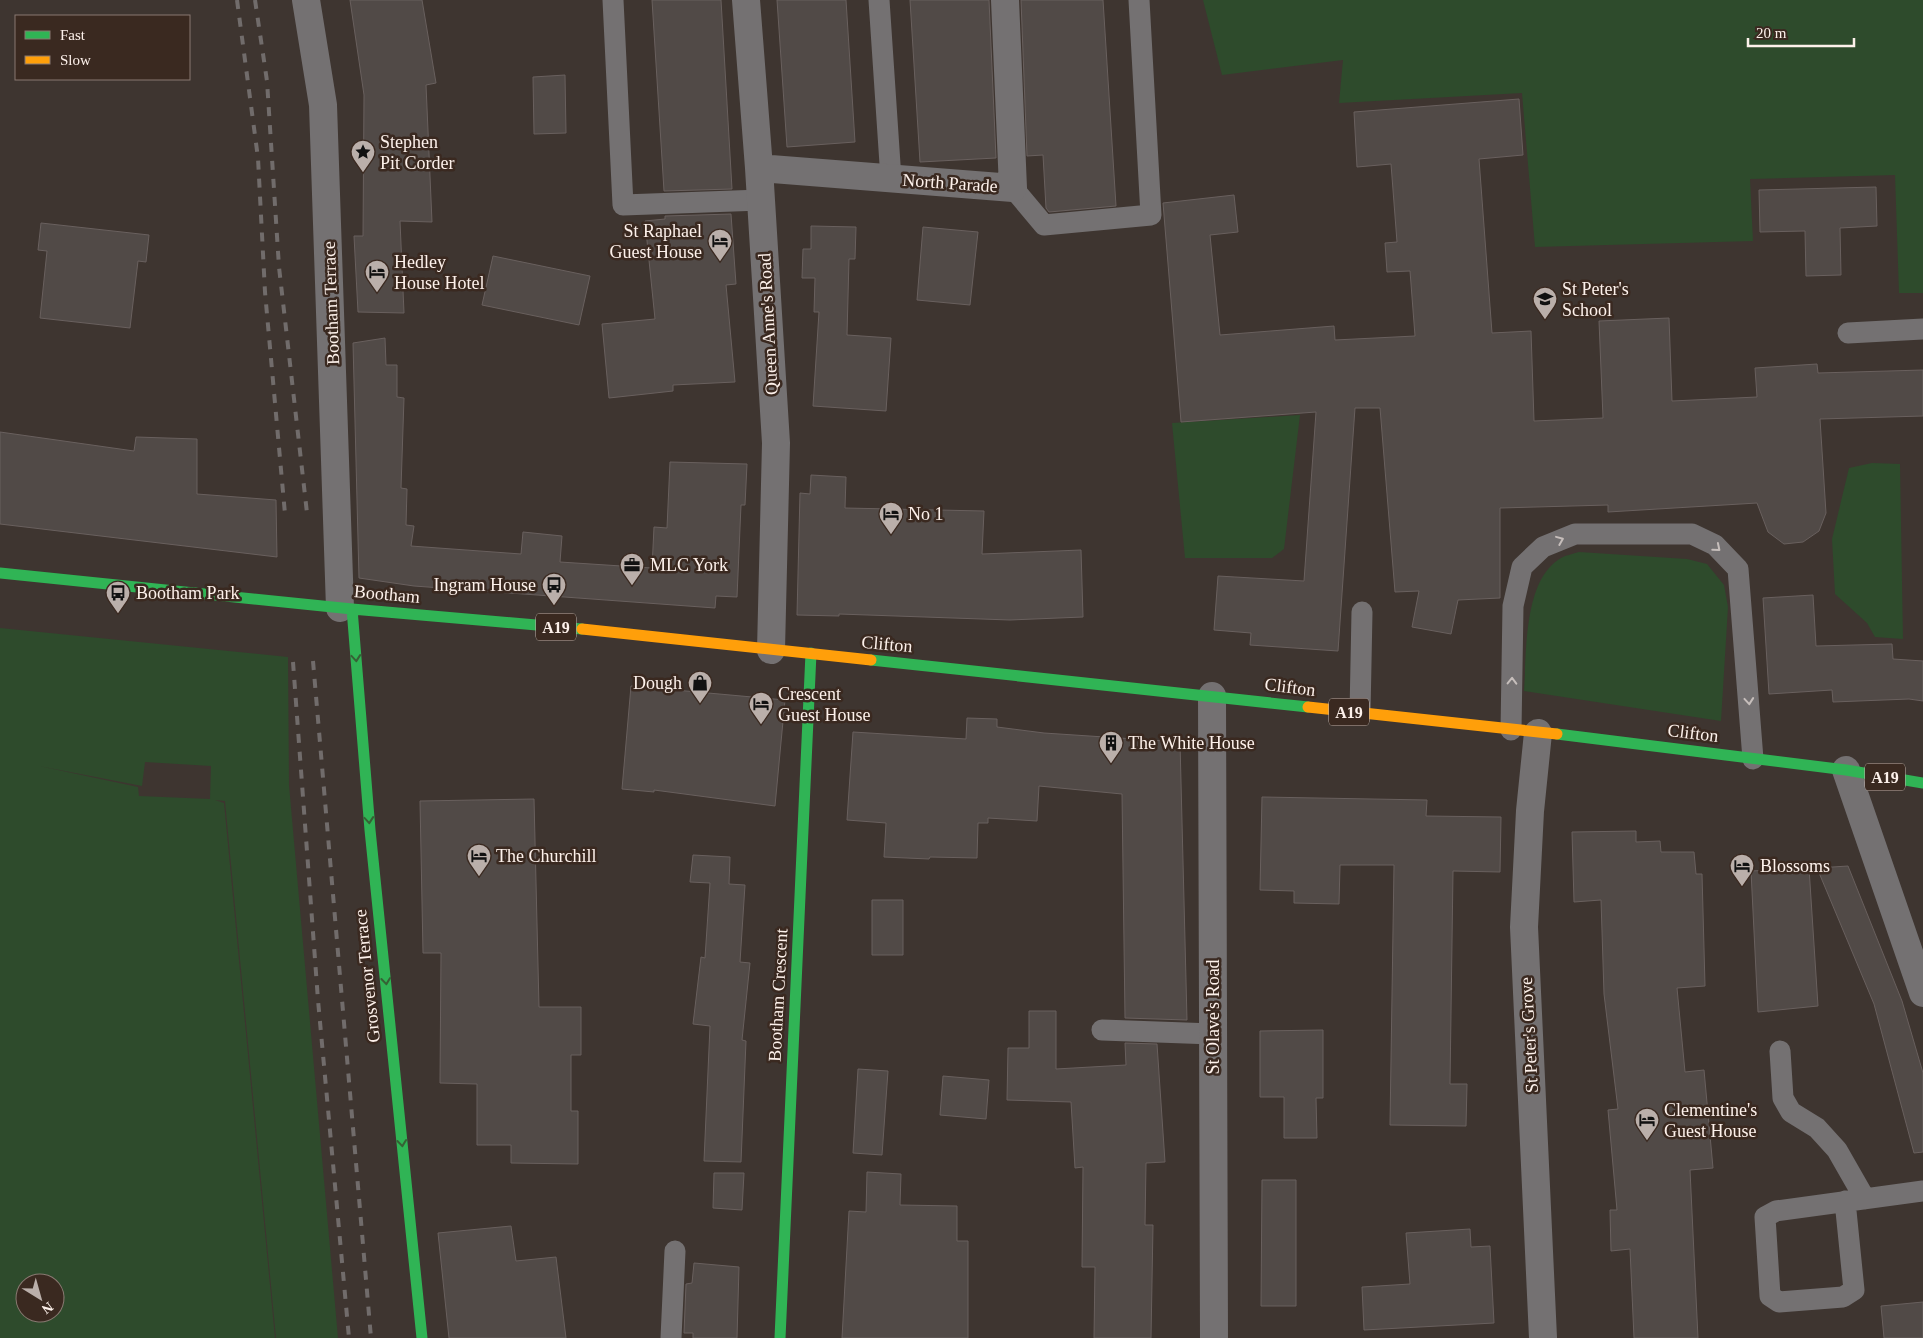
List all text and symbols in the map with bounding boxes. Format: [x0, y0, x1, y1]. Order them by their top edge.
legend [15, 15, 190, 80]
scale bar [1748, 15, 1854, 47]
text: 20 m [1756, 25, 1787, 41]
text: Fast [60, 27, 86, 43]
text: Slow [60, 52, 91, 68]
place label: Stephen Pit Corder [380, 132, 455, 173]
place icon: Stephen Pit Corder [350, 139, 376, 173]
street label: North Parade [902, 170, 998, 196]
place label: St Raphael Guest House [610, 221, 702, 262]
hotel icon: St Raphael Guest House [707, 228, 733, 262]
street label: Bootham Terrace [319, 241, 343, 365]
place label: Hedley House Hotel [394, 252, 484, 293]
street label: Queen Anne's Road [754, 252, 782, 396]
hotel icon: Hedley House Hotel [364, 259, 390, 293]
place label: St Peter's School [1562, 279, 1629, 320]
school or university icon: St Peter's School [1532, 286, 1558, 320]
hotel icon: No 1 [878, 501, 904, 535]
place label: No 1 [908, 504, 944, 524]
one-way arrow [1555, 536, 1564, 546]
one-way arrow [1712, 543, 1721, 552]
office icon: MLC York [619, 552, 645, 586]
place label: MLC York [650, 555, 728, 575]
bus stop icon: Ingram House [541, 572, 567, 606]
place label: Ingram House [434, 575, 536, 595]
bus stop icon: Bootham Park [105, 580, 131, 614]
street label: Bootham [353, 581, 421, 607]
place label: Bootham Park [136, 583, 240, 603]
road number: A19 [536, 614, 576, 640]
street label: Clifton [861, 632, 913, 656]
one-way arrow [350, 654, 361, 662]
shop icon: Dough [687, 670, 713, 704]
place label: Dough [633, 673, 682, 693]
street label: Clifton [1263, 674, 1317, 700]
one-way arrow [1507, 677, 1517, 684]
place label: Crescent Guest House [778, 684, 871, 725]
hotel icon: Crescent Guest House [748, 691, 774, 725]
one-way arrow [1743, 698, 1754, 706]
road number: A19 [1329, 699, 1369, 726]
street label: Clifton [1666, 720, 1720, 746]
building icon: The White House [1098, 730, 1124, 764]
place label: The White House [1128, 733, 1255, 753]
road number: A19 [1865, 764, 1905, 790]
one-way arrow [363, 816, 374, 824]
hotel icon: The Churchill [466, 843, 492, 877]
place label: The Churchill [496, 846, 596, 866]
hotel icon: Blossoms [1729, 853, 1755, 887]
place label: Blossoms [1760, 856, 1830, 876]
street label: Grosvenor Terrace [350, 908, 384, 1044]
street label: Bootham Crescent [765, 928, 791, 1062]
street label: St Olave's Road [1203, 959, 1223, 1075]
street label: St Peter's Grove [1516, 976, 1542, 1094]
one-way arrow [380, 978, 391, 986]
place label: Clementine's Guest House [1664, 1100, 1757, 1141]
hotel icon: Clementine's Guest House [1634, 1107, 1660, 1141]
one-way arrow [396, 1139, 407, 1147]
north arrow [15, 1273, 65, 1323]
text: N [39, 1299, 56, 1317]

